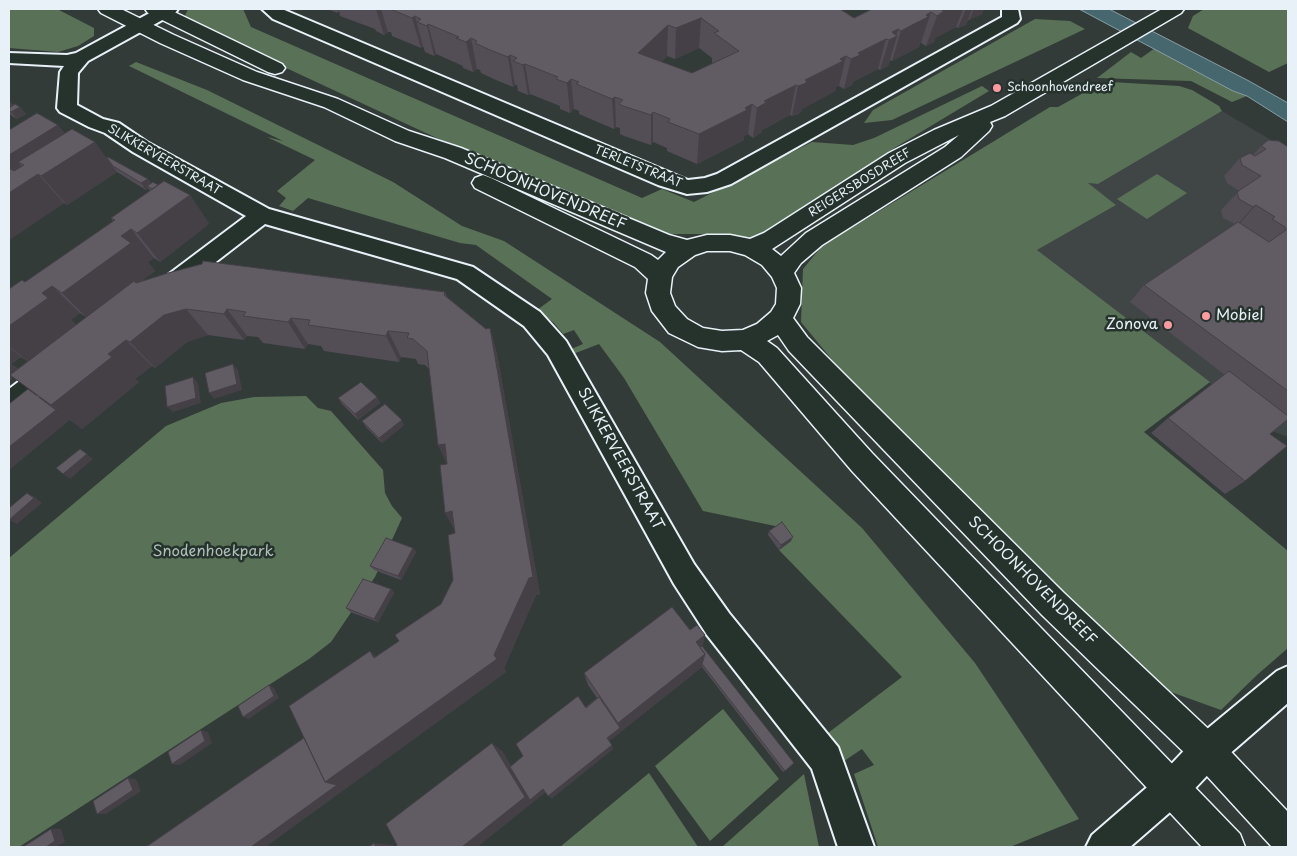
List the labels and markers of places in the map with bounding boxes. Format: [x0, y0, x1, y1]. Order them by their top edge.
place label: Schoonhovendreef [1007, 81, 1113, 95]
marker: Schoonhovendreef [991, 82, 1003, 94]
place label: Mobiel [1216, 307, 1263, 325]
marker: Mobiel [1200, 310, 1212, 322]
place label: Zonova [1106, 316, 1158, 334]
marker: Zonova [1162, 319, 1174, 331]

